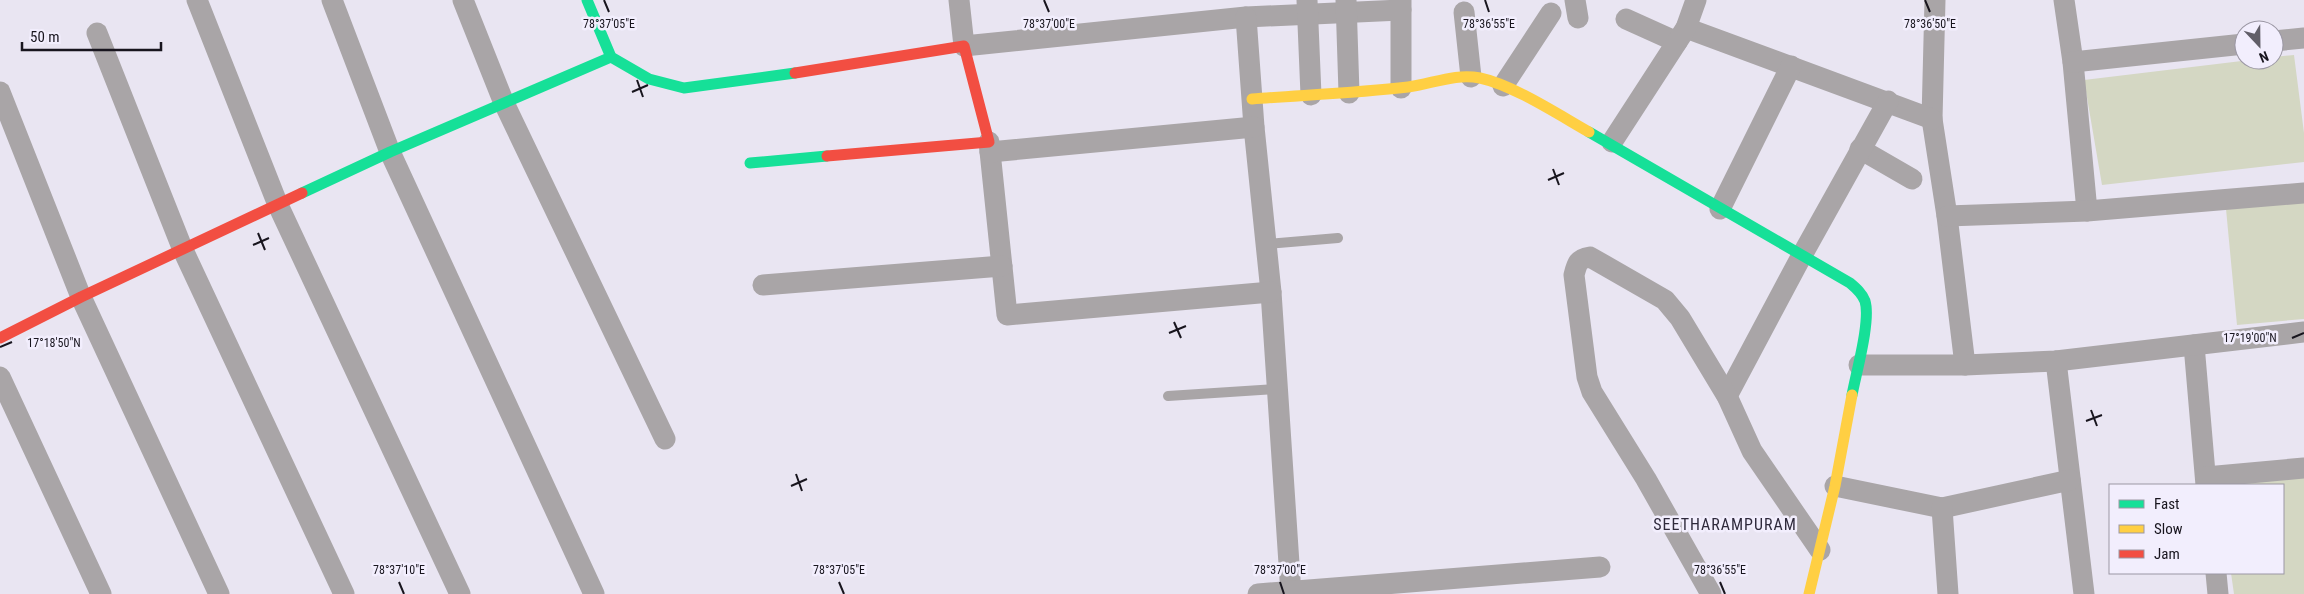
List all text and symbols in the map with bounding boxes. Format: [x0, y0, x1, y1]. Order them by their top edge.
text: 78°37'05"E [583, 17, 635, 31]
text: 78°37'00"E [1023, 17, 1075, 31]
text: 78°36'55"E [1463, 17, 1515, 31]
text: 78°36'50"E [1904, 17, 1956, 31]
scale bar [22, 20, 161, 52]
north arrow [2234, 20, 2284, 70]
text: 50 m [30, 28, 60, 46]
text: N [2257, 48, 2271, 66]
text: 17°19'00"N [2223, 331, 2277, 345]
text: 17°18'50"N [27, 336, 81, 350]
legend [2109, 484, 2284, 574]
text: Fast [2154, 495, 2179, 513]
district label: SEETHARAMPURAM [1653, 515, 1797, 534]
text: Slow [2154, 520, 2183, 538]
text: Jam [2154, 545, 2180, 563]
text: 78°37'10"E [373, 563, 425, 577]
text: 78°37'05"E [813, 563, 865, 577]
text: 78°37'00"E [1254, 563, 1306, 577]
text: 78°36'55"E [1694, 563, 1746, 577]

